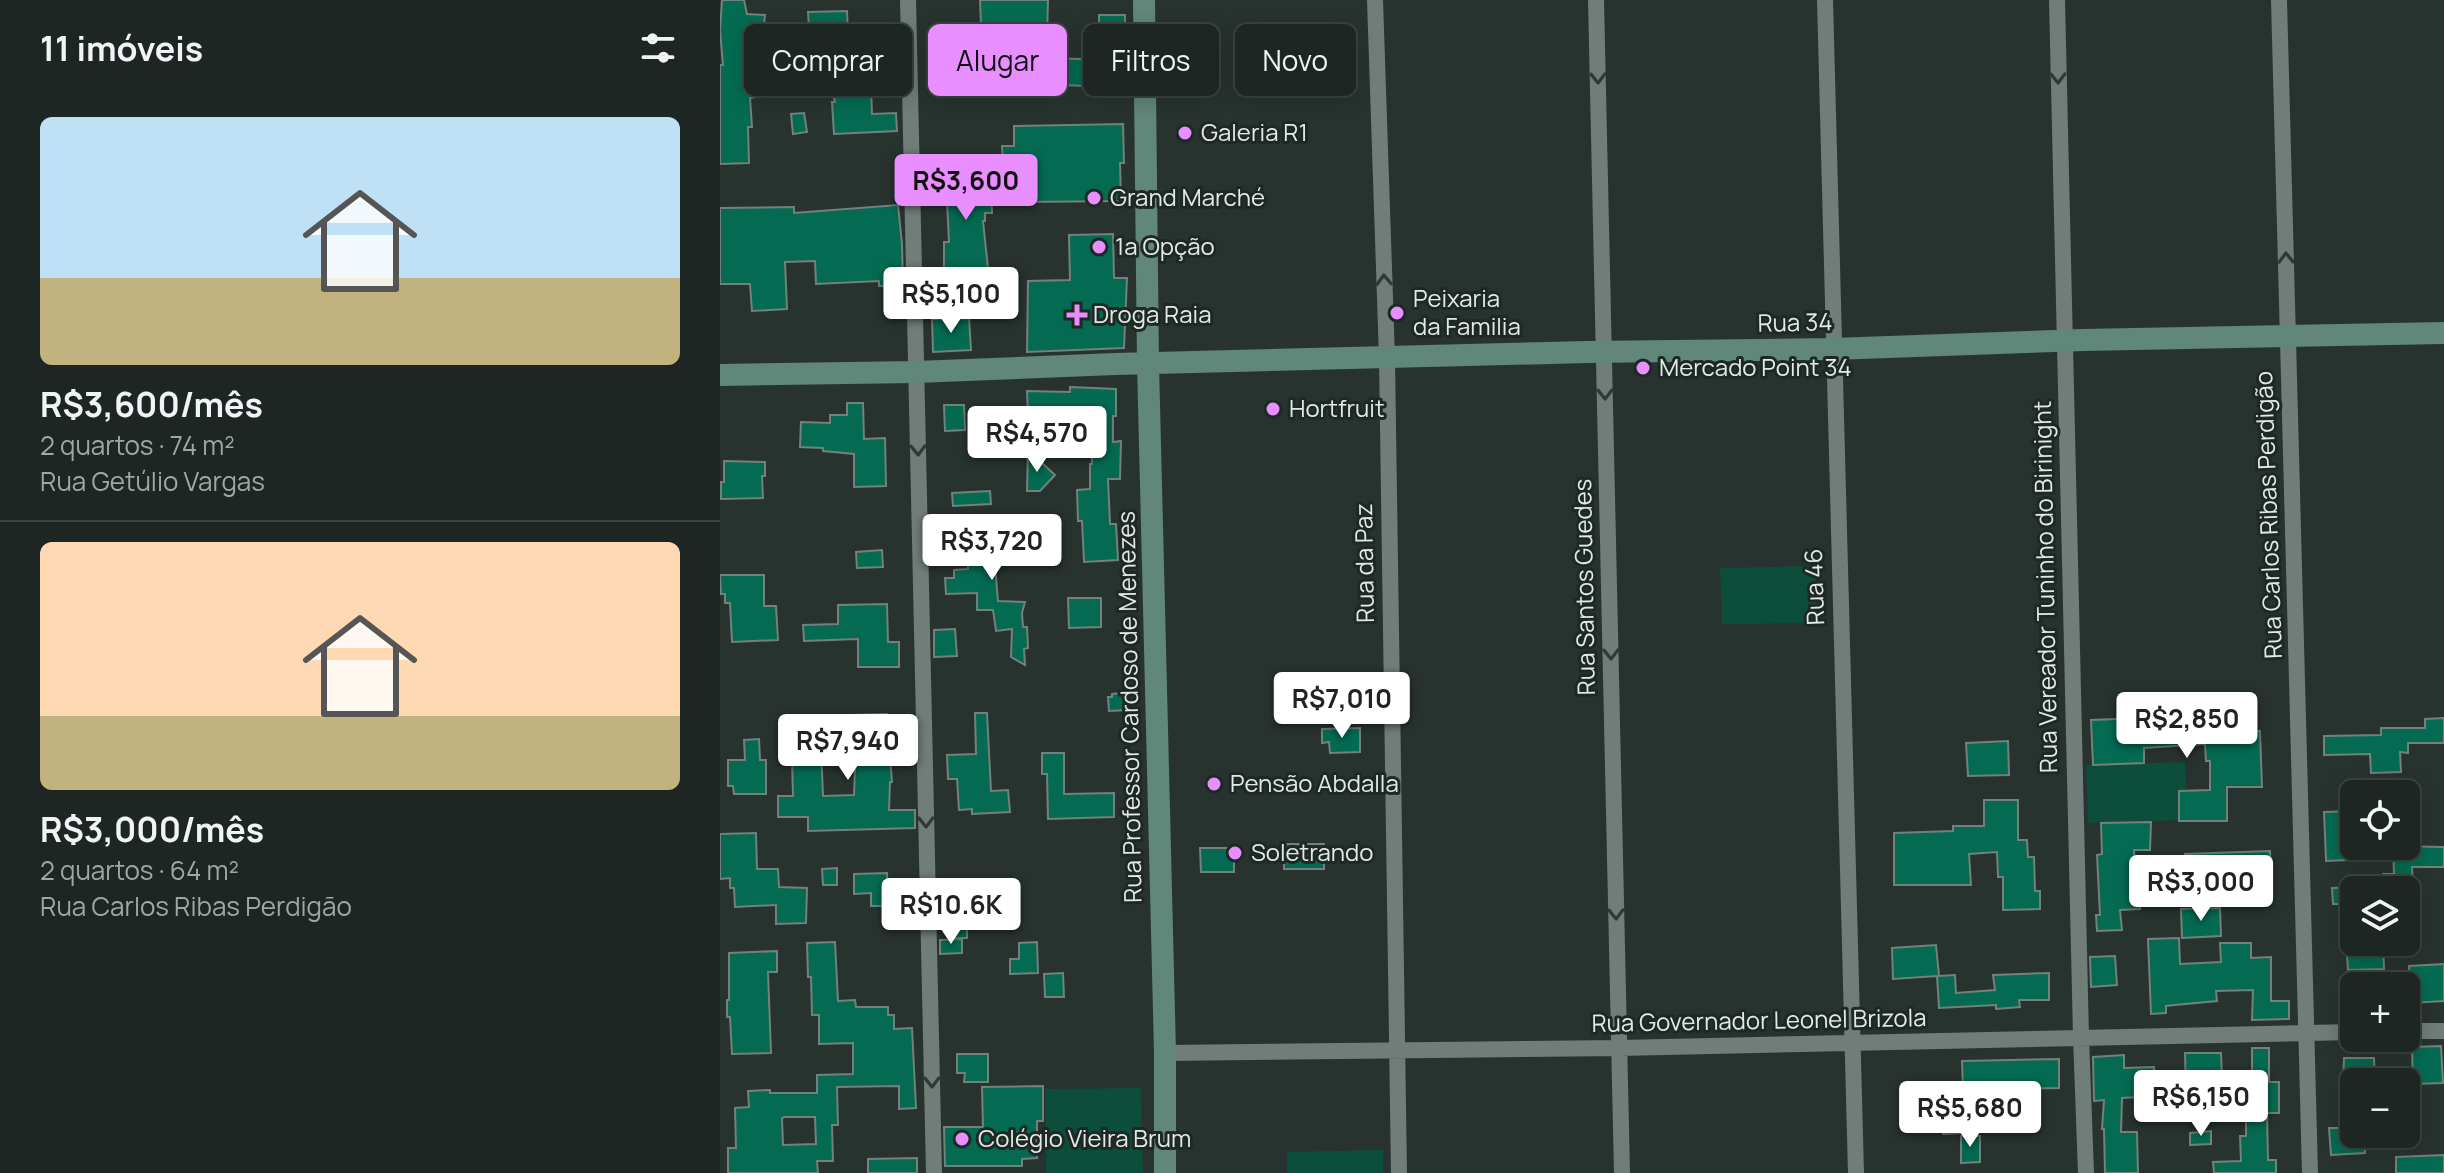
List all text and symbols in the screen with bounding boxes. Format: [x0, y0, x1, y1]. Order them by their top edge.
chip: Comprar [744, 24, 912, 96]
chip: Alugar [928, 24, 1067, 96]
chip: Filtros [1083, 24, 1219, 96]
chip: Novo [1235, 24, 1356, 96]
text: 11 imóveis [40, 25, 203, 71]
icon: filters [636, 26, 680, 70]
one-way arrow [1589, 72, 1607, 85]
one-way arrow [2050, 72, 2067, 85]
place label: Galeria R1 [1201, 115, 1308, 148]
marker: Galeria R1 [1176, 124, 1194, 142]
pin: R$3,600 [892, 154, 1040, 222]
text: R$3,600 [913, 162, 1019, 198]
icon: home [288, 169, 432, 313]
place label: Grand Marché [1110, 180, 1265, 213]
marker: Grand Marché [1085, 189, 1103, 207]
place label: 1a Opção [1115, 229, 1215, 262]
marker: 1a Opção [1090, 238, 1108, 256]
one-way arrow [2277, 251, 2295, 264]
pin: R$5,100 [877, 267, 1025, 335]
one-way arrow [1376, 273, 1393, 286]
text: R$5,100 [901, 275, 1001, 311]
place label: Peixaria da Familia [1413, 281, 1521, 342]
place label: Droga Raia [1093, 297, 1211, 330]
marker: Peixaria da Familia [1388, 304, 1406, 322]
street label: Rua 34 [1757, 304, 1833, 339]
marker: Droga Raia [1068, 306, 1086, 324]
place label: Mercado Point 34 [1659, 350, 1852, 383]
marker: Mercado Point 34 [1634, 359, 1652, 377]
street label: Rua Carlos Ribas Perdigão [2246, 371, 2289, 659]
text: R$3,600/mês [40, 381, 263, 427]
one-way arrow [1596, 388, 1614, 401]
place label: Hortfruit [1289, 391, 1385, 424]
marker: Hortfruit [1264, 400, 1282, 418]
street label: Rua Vereador Tuninho do Birinight [2025, 401, 2064, 774]
pin: R$4,570 [963, 406, 1111, 474]
text: R$4,570 [986, 414, 1088, 450]
text: 2 quartos · 74 m² [40, 427, 235, 463]
one-way arrow [909, 444, 926, 457]
text: Rua Getúlio Vargas [40, 463, 265, 499]
street label: Rua Santos Guedes [1565, 478, 1602, 696]
street label: Rua da Paz [1346, 503, 1381, 623]
street label: Rua Professor Cardoso de Menezes [1109, 511, 1148, 903]
pin: R$3,720 [918, 514, 1066, 582]
text: R$3,720 [941, 522, 1043, 558]
street label: Rua 46 [1796, 548, 1831, 626]
icon: home [288, 594, 432, 738]
one-way arrow [1602, 648, 1619, 661]
pin: R$7,010 [1268, 672, 1416, 740]
text: R$7,010 [1292, 680, 1392, 716]
pin: R$2,850 [2113, 692, 2261, 760]
text: R$2,850 [2134, 700, 2240, 736]
pin: R$7,940 [774, 714, 922, 782]
text: R$7,940 [796, 722, 900, 758]
place label: Pensão Abdalla [1230, 766, 1399, 799]
marker: Pensão Abdalla [1205, 775, 1223, 793]
map controls [2340, 780, 2420, 1148]
button: locate [2340, 780, 2420, 860]
text: R$3,000/mês [40, 806, 264, 852]
one-way arrow [918, 816, 935, 829]
place label: Soletrando [1251, 835, 1373, 868]
marker: Soletrando [1226, 844, 1244, 862]
text: 2 quartos · 64 m² [40, 852, 239, 888]
pin: R$3,000 [2127, 855, 2275, 923]
text: R$3,000 [2147, 863, 2255, 899]
button: layers [2340, 876, 2420, 956]
pin: R$10.6K [877, 878, 1025, 946]
text: R$10.6K [900, 886, 1002, 922]
text: Rua Carlos Ribas Perdigão [40, 888, 352, 924]
one-way arrow [1608, 908, 1625, 921]
button: + [2340, 972, 2420, 1052]
street label: Rua Governador Leonel Brizola [1591, 1000, 1927, 1039]
button: − [2340, 1068, 2420, 1148]
pin: R$6,150 [2127, 1070, 2275, 1138]
one-way arrow [923, 1076, 941, 1089]
text: R$6,150 [2152, 1078, 2250, 1114]
pin: R$5,680 [1896, 1081, 2044, 1149]
text: R$5,680 [1917, 1089, 2023, 1125]
place label: Colégio Vieira Brum [978, 1121, 1191, 1154]
marker: Colégio Vieira Brum [953, 1130, 971, 1148]

